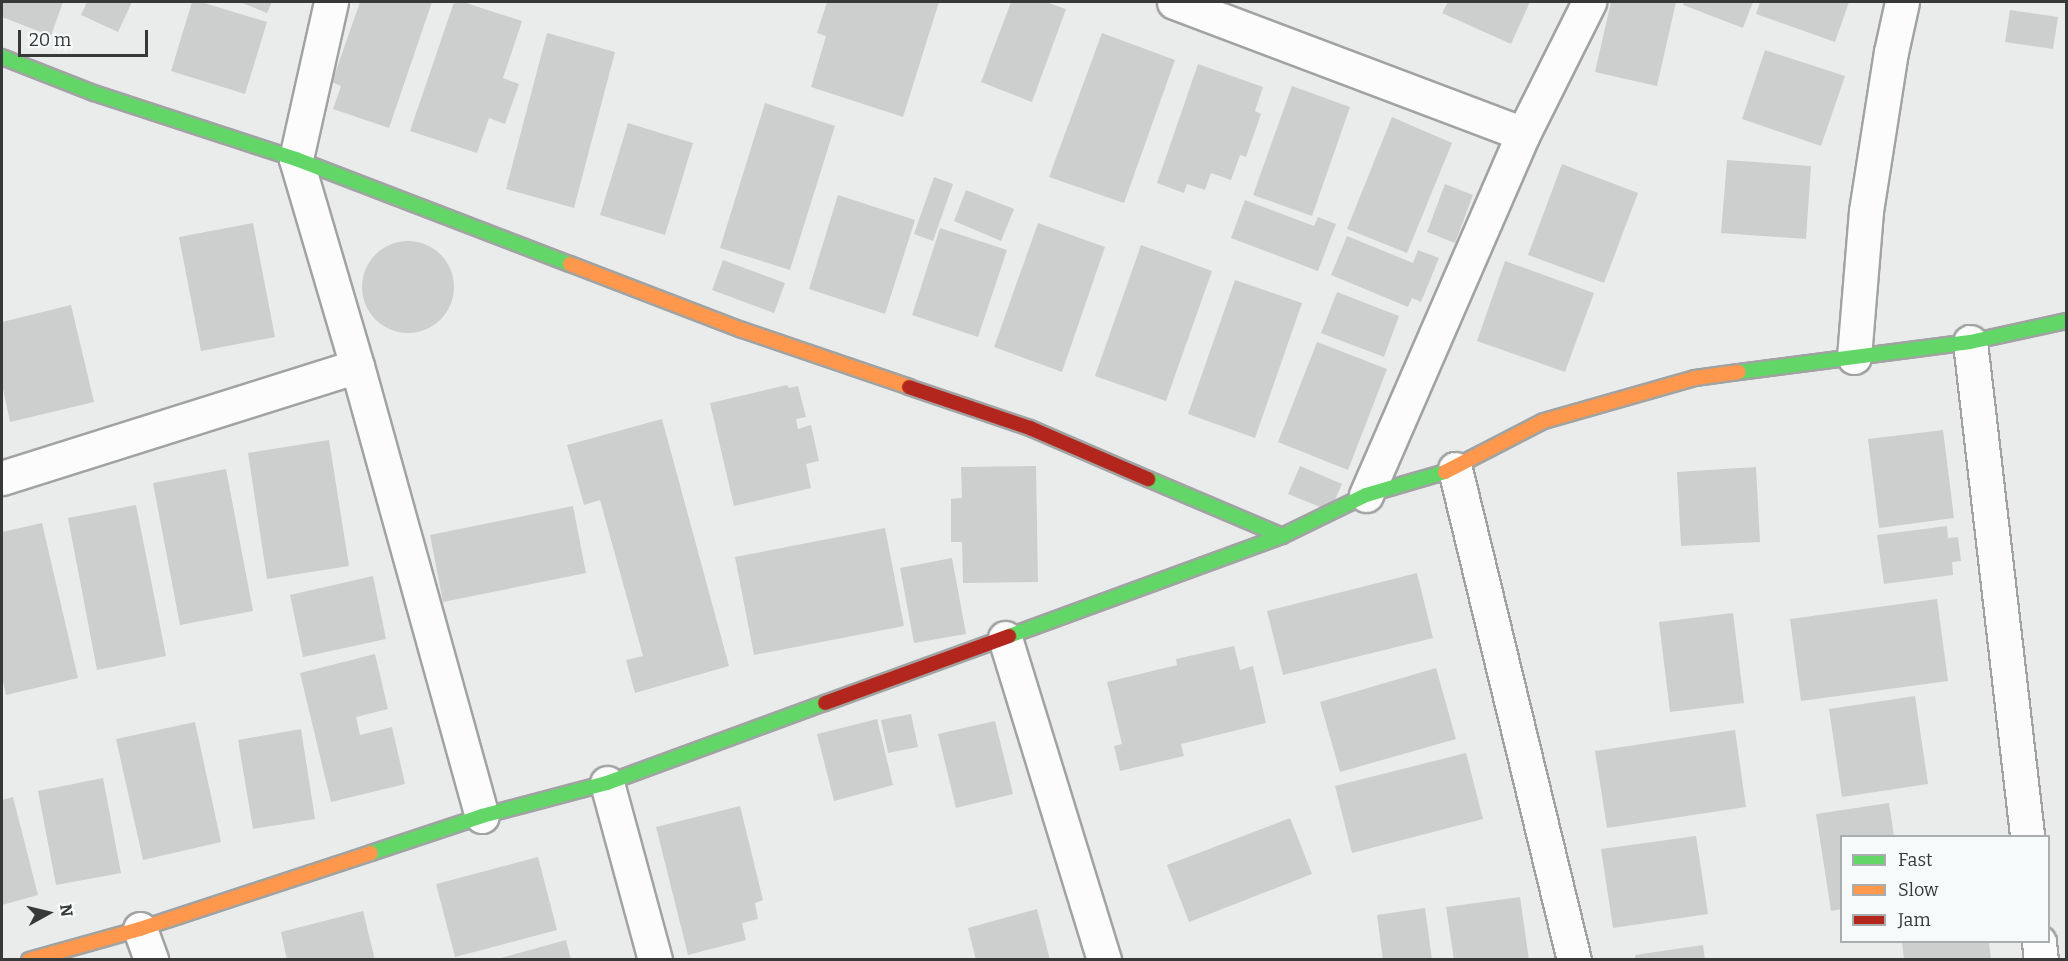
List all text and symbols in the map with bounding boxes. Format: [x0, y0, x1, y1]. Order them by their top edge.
scale bar [21, 18, 152, 56]
text: 20 m [29, 29, 71, 51]
legend [1840, 835, 2050, 943]
text: Fast [1898, 849, 1933, 871]
text: Slow [1898, 879, 1938, 901]
north arrow [18, 883, 78, 943]
text: N [56, 903, 77, 918]
text: Jam [1898, 909, 1931, 931]

